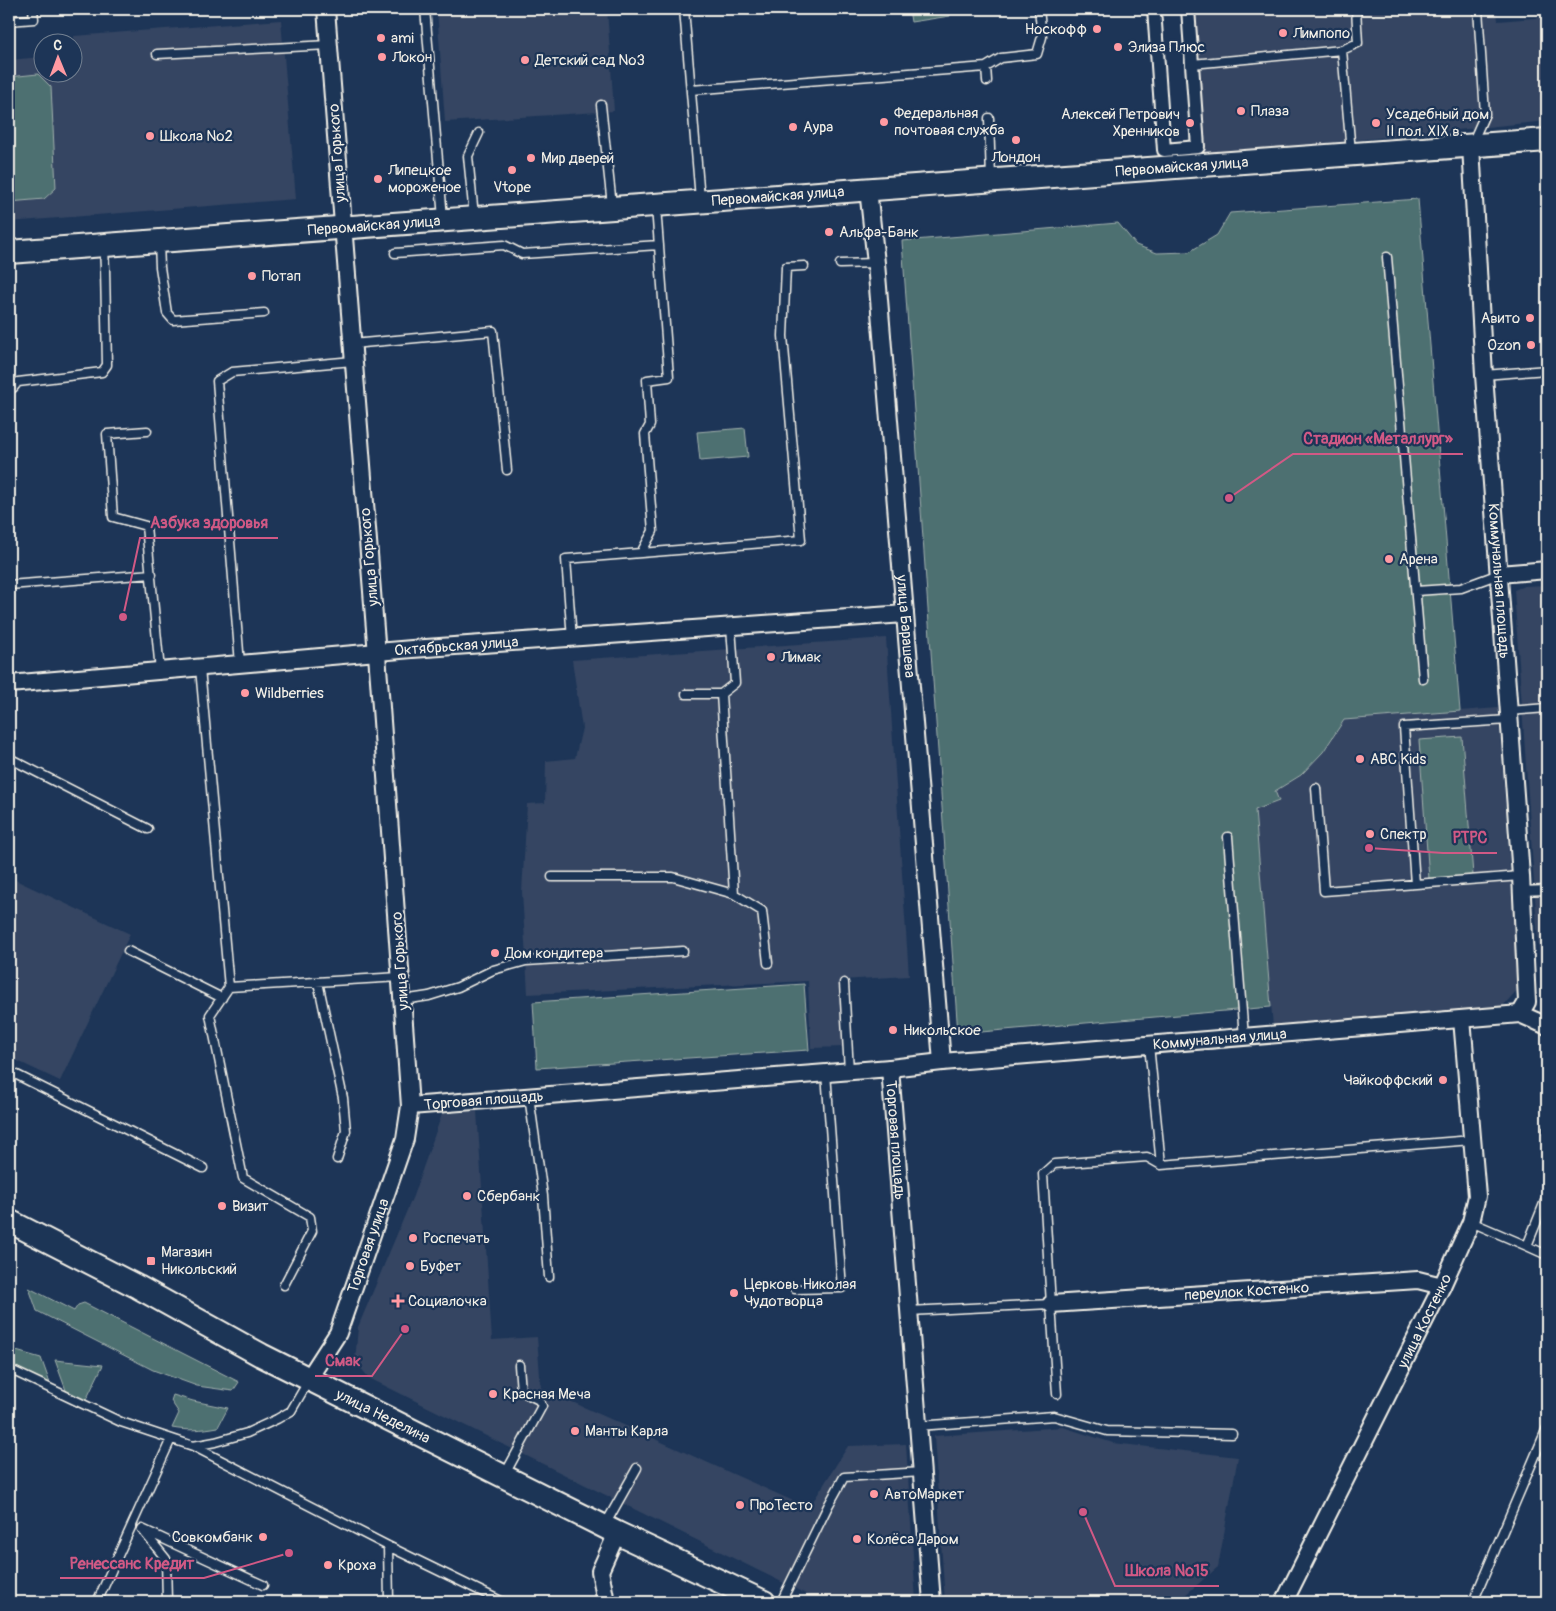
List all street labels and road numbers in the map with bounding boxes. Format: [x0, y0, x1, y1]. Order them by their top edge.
street label: улица Горького [325, 103, 350, 204]
street label: Первомайская улица [1115, 153, 1249, 181]
street label: Первомайская улица [711, 182, 845, 211]
street label: Первомайская улица [307, 212, 441, 240]
street label: Коммунальная площадь [1484, 503, 1514, 659]
street label: улица Горького [356, 507, 383, 608]
street label: улица Барашева [892, 573, 919, 679]
street label: Октябрьская улица [393, 632, 519, 661]
street label: улица Горького [388, 911, 413, 1012]
street label: Коммунальная улица [1152, 1024, 1287, 1054]
street label: Торговая площадь [881, 1080, 909, 1201]
street label: Торговая площадь [423, 1086, 544, 1115]
street label: Торговая улица [344, 1196, 394, 1296]
street label: улица Костенко [1393, 1271, 1456, 1373]
street label: переулок Костенко [1184, 1278, 1310, 1305]
street label: улица Неделина [332, 1385, 433, 1448]

